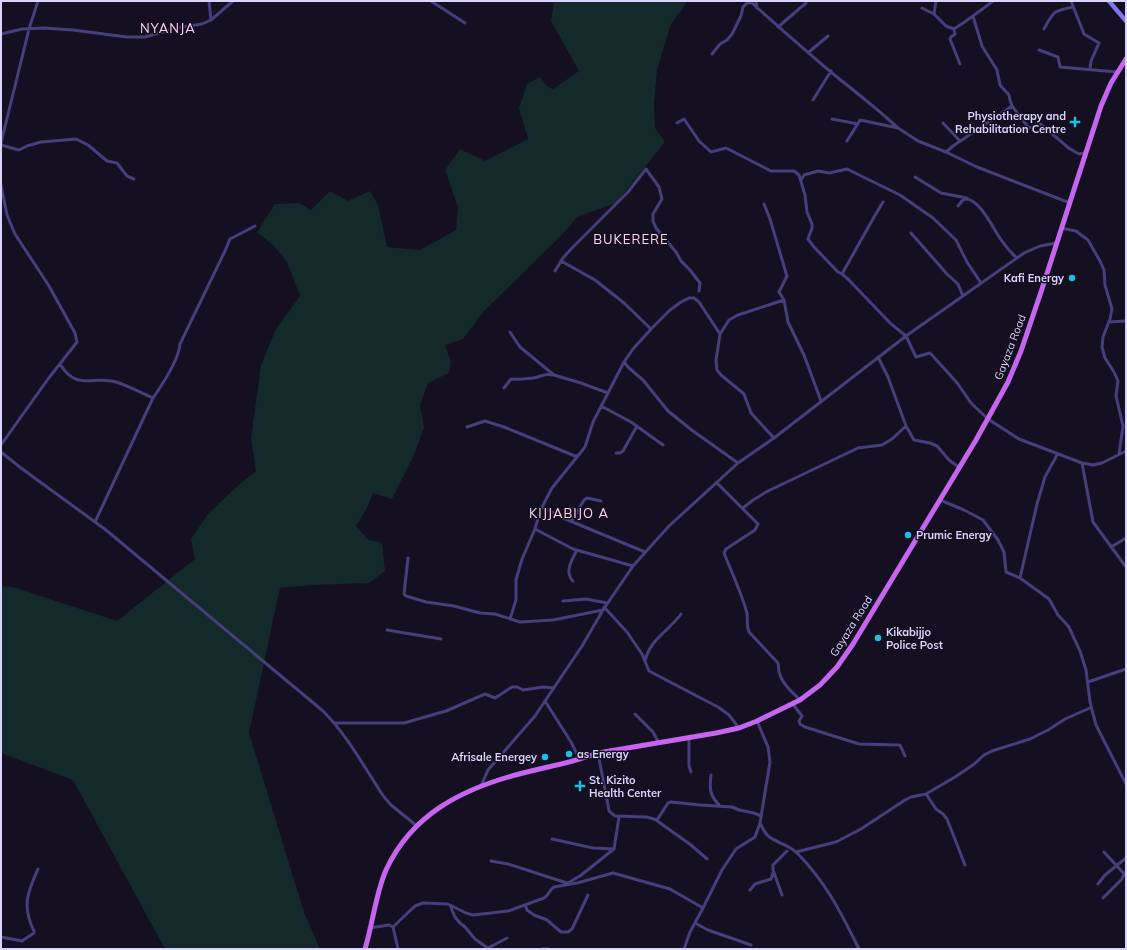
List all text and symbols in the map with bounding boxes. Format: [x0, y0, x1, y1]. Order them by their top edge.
district label: NYANJA [140, 20, 196, 36]
place label: Physiotherapy and Rehabilitation Centre [955, 109, 1066, 136]
marker: Physiotherapy and Rehabilitation Centre [1069, 116, 1081, 128]
district label: BUKERERE [593, 231, 669, 247]
place label: Kafi Energy [1004, 271, 1064, 285]
marker: Kafi Energy [1067, 273, 1077, 283]
street label: Gayaza Road [991, 312, 1029, 382]
district label: KIJJABIJO A [529, 505, 609, 521]
place label: Prumic Energy [916, 528, 992, 542]
marker: Prumic Energy [903, 530, 913, 540]
street label: Gayaza Road [827, 593, 875, 659]
place label: Kikabijjo Police Post [886, 625, 943, 652]
marker: Kikabijjo Police Post [873, 633, 883, 643]
place label: as Energy [577, 747, 629, 761]
marker: as Energy [564, 749, 574, 759]
place label: Afrisale Energey [451, 750, 537, 764]
marker: Afrisale Energey [540, 752, 550, 762]
place label: St. Kizito Health Center [589, 773, 662, 800]
marker: St. Kizito Health Center [574, 780, 586, 792]

